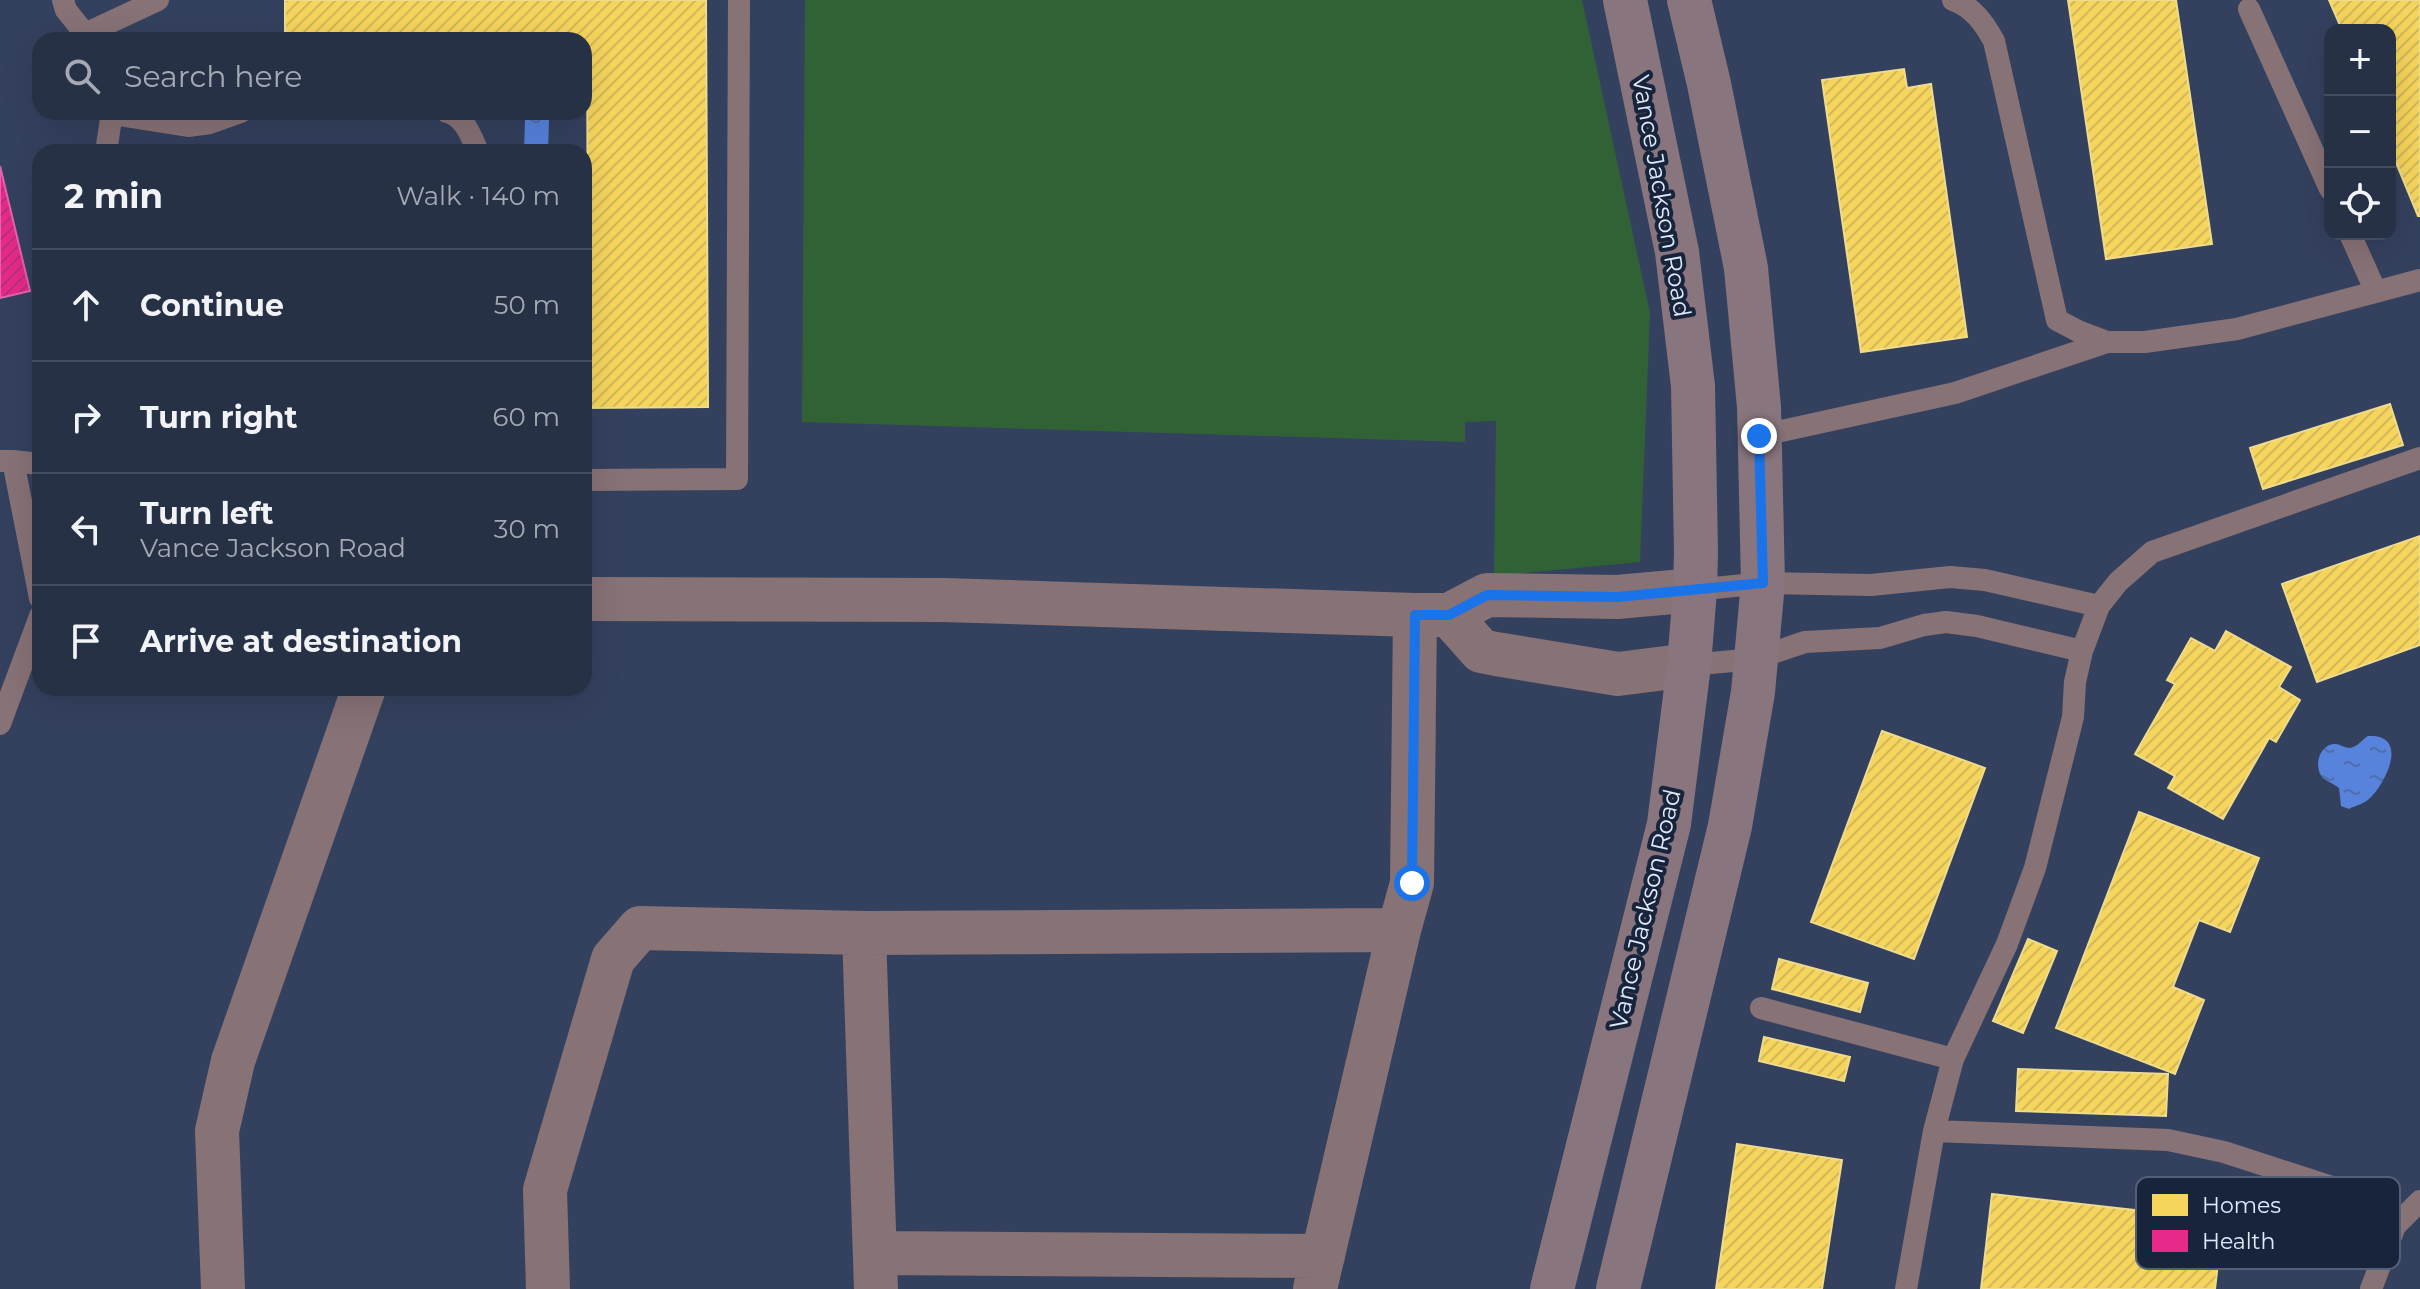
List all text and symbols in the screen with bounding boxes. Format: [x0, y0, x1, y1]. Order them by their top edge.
map controls [2324, 24, 2396, 240]
button: + [2324, 24, 2396, 96]
search box [32, 32, 592, 120]
icon: search [60, 54, 104, 98]
text: Search here [124, 58, 302, 95]
street label: Vance Jackson Road [1626, 73, 1698, 319]
button: − [2324, 96, 2396, 168]
button: locate [2324, 168, 2396, 240]
text: 2 min [64, 175, 163, 217]
text: Walk · 140 m [396, 180, 560, 212]
icon: ahead [64, 283, 108, 327]
text: Continue [140, 287, 284, 324]
text: 50 m [494, 289, 560, 321]
icon: right [64, 395, 108, 439]
text: Turn right [140, 399, 297, 436]
text: 60 m [493, 401, 560, 433]
route end [1741, 418, 1777, 454]
text: Turn left [140, 495, 273, 532]
icon: left [64, 507, 108, 551]
text: 30 m [494, 513, 560, 545]
text: Vance Jackson Road [140, 532, 406, 564]
icon: arrive [64, 619, 108, 663]
text: Arrive at destination [140, 623, 462, 660]
street label: Vance Jackson Road [1603, 786, 1687, 1032]
route start [1394, 865, 1430, 901]
legend [2136, 1177, 2400, 1269]
text: Homes [2202, 1192, 2281, 1219]
text: Health [2202, 1228, 2275, 1255]

